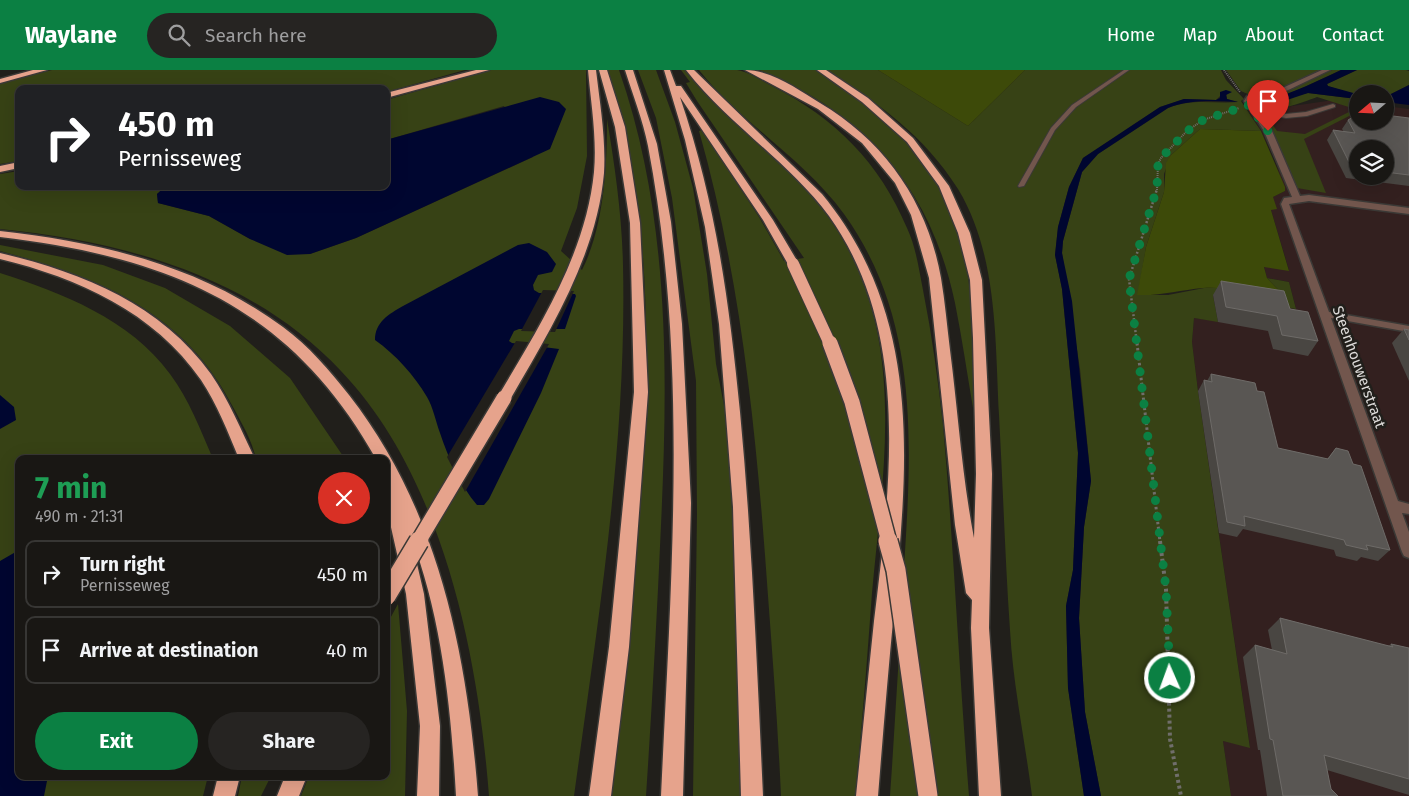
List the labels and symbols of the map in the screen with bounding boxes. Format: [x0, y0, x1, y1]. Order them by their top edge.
pin [1247, 80, 1289, 131]
north arrow [1349, 85, 1394, 130]
street label: Steenhouwerstraat [1329, 303, 1390, 431]
position arrow [1143, 651, 1195, 703]

